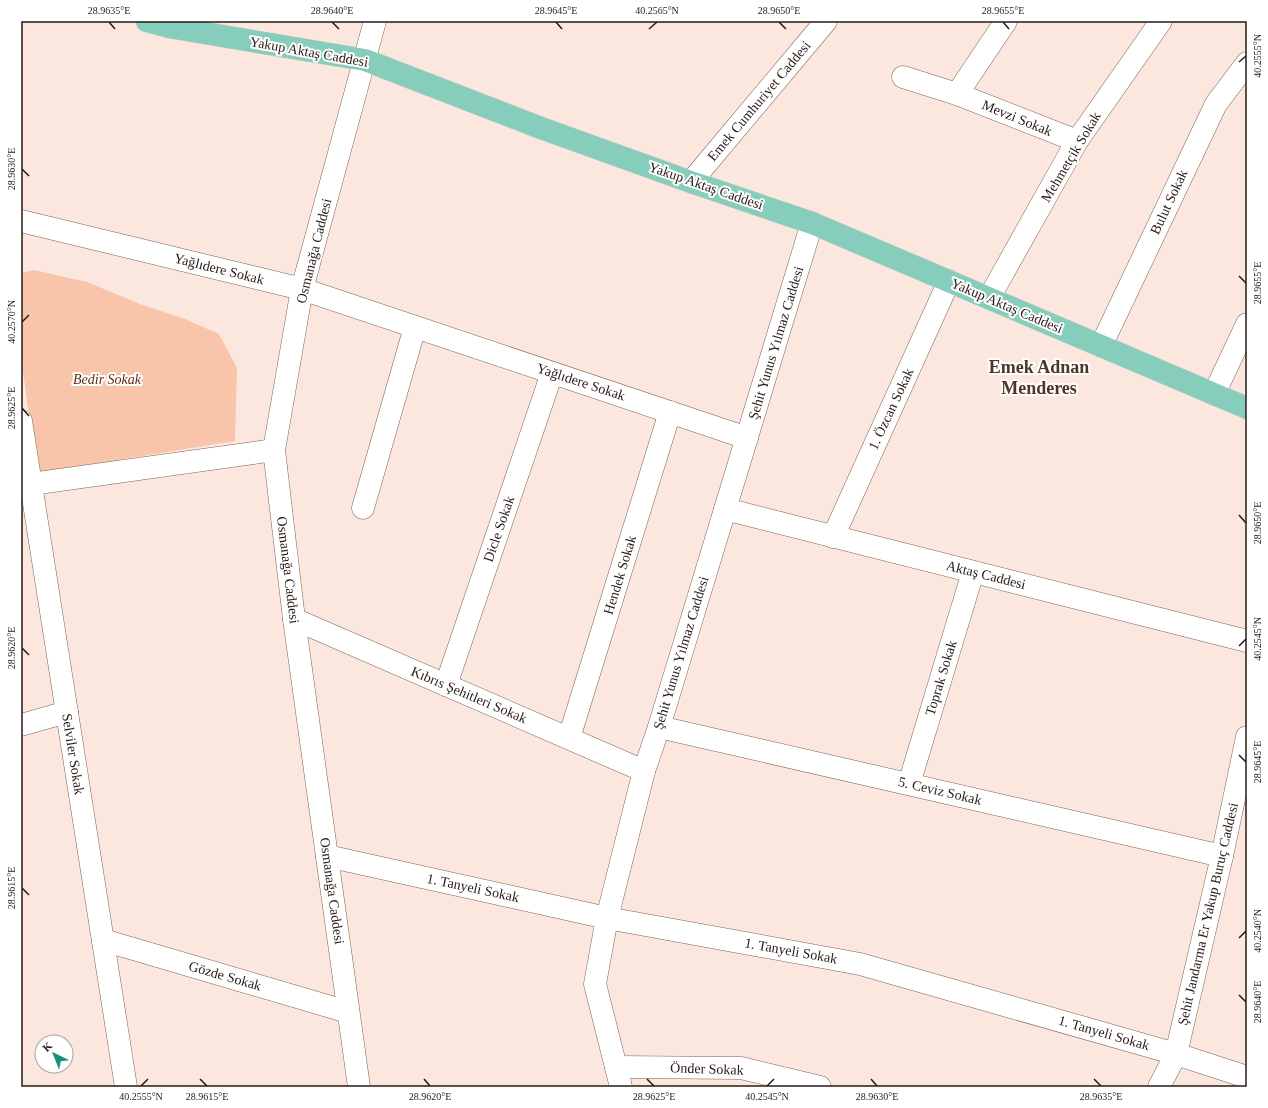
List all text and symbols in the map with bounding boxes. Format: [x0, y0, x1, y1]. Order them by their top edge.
text: 28.9635°E [88, 5, 130, 16]
text: 28.9640°E [311, 5, 353, 16]
text: 28.9645°E [535, 5, 577, 16]
text: 40.2565°N [635, 5, 679, 16]
text: 28.9650°E [758, 5, 800, 16]
text: 28.9655°E [982, 5, 1024, 16]
street label: Yakup Aktaş Caddesi [249, 34, 369, 70]
text: 40.2555°N [1252, 34, 1263, 78]
street label: Emek Cumhuriyet Caddesi [705, 38, 814, 164]
street label: Mevzi Sokak [980, 97, 1054, 139]
street label: Mehmetçik Sokak [1038, 109, 1104, 205]
text: 28.9630°E [6, 148, 17, 190]
street label: Yakup Aktaş Caddesi [647, 159, 765, 213]
street label: Bulut Sokak [1147, 167, 1191, 237]
street label: Osmanağa Caddesi [294, 197, 334, 305]
street label: Yağlıdere Sokak [172, 251, 266, 287]
text: 28.9655°E [1252, 262, 1263, 304]
street label: Şehit Yunus Yılmaz Caddesi [746, 264, 807, 421]
street label: Yakup Aktaş Caddesi [949, 276, 1065, 336]
text: 40.2570°N [6, 300, 17, 344]
district label: Emek Adnan Menderes [989, 357, 1089, 398]
street label: Yağlıdere Sokak [535, 361, 627, 403]
street label: 1. Özcan Sokak [865, 365, 916, 452]
park label: Bedir Sokak [73, 372, 142, 387]
text: 28.9625°E [6, 387, 17, 429]
street label: Dicle Sokak [481, 494, 517, 564]
text: 28.9650°E [1252, 502, 1263, 544]
street label: Osmanağa Caddesi [274, 516, 302, 624]
street label: Hendek Sokak [601, 534, 639, 616]
street label: Aktaş Caddesi [945, 558, 1027, 592]
street label: Şehit Yunus Yılmaz Caddesi [651, 574, 712, 731]
text: 40.2545°N [1252, 617, 1263, 661]
text: 28.9620°E [6, 627, 17, 669]
street label: Toprak Sokak [922, 639, 960, 717]
street label: Kıbrıs Şehitleri Sokak [409, 664, 529, 726]
street label: Selviler Sokak [59, 712, 87, 796]
text: 28.9645°E [1252, 741, 1263, 783]
street label: 5. Ceviz Sokak [897, 774, 983, 808]
street label: Şehit Jandarma Er Yakup Buruç Caddesi [1175, 801, 1241, 1027]
street label: Osmanağa Caddesi [317, 837, 347, 945]
text: 28.9615°E [6, 867, 17, 909]
street label: 1. Tanyeli Sokak [425, 871, 521, 905]
text: 40.2540°N [1252, 909, 1263, 953]
street label: 1. Tanyeli Sokak [743, 935, 839, 967]
street label: Gözde Sokak [187, 958, 263, 994]
text: 28.9640°E [1252, 981, 1263, 1023]
street label: 1. Tanyeli Sokak [1057, 1013, 1151, 1053]
north arrow [34, 1034, 74, 1074]
text: K [40, 1039, 55, 1054]
street label: Önder Sokak [670, 1059, 744, 1078]
text: 40.2555°N [119, 1091, 163, 1102]
text: 28.9615°E [186, 1091, 228, 1102]
text: 28.9620°E [409, 1091, 451, 1102]
text: 28.9625°E [633, 1091, 675, 1102]
text: 40.2545°N [745, 1091, 789, 1102]
text: 28.9630°E [856, 1091, 898, 1102]
text: 28.9635°E [1080, 1091, 1122, 1102]

